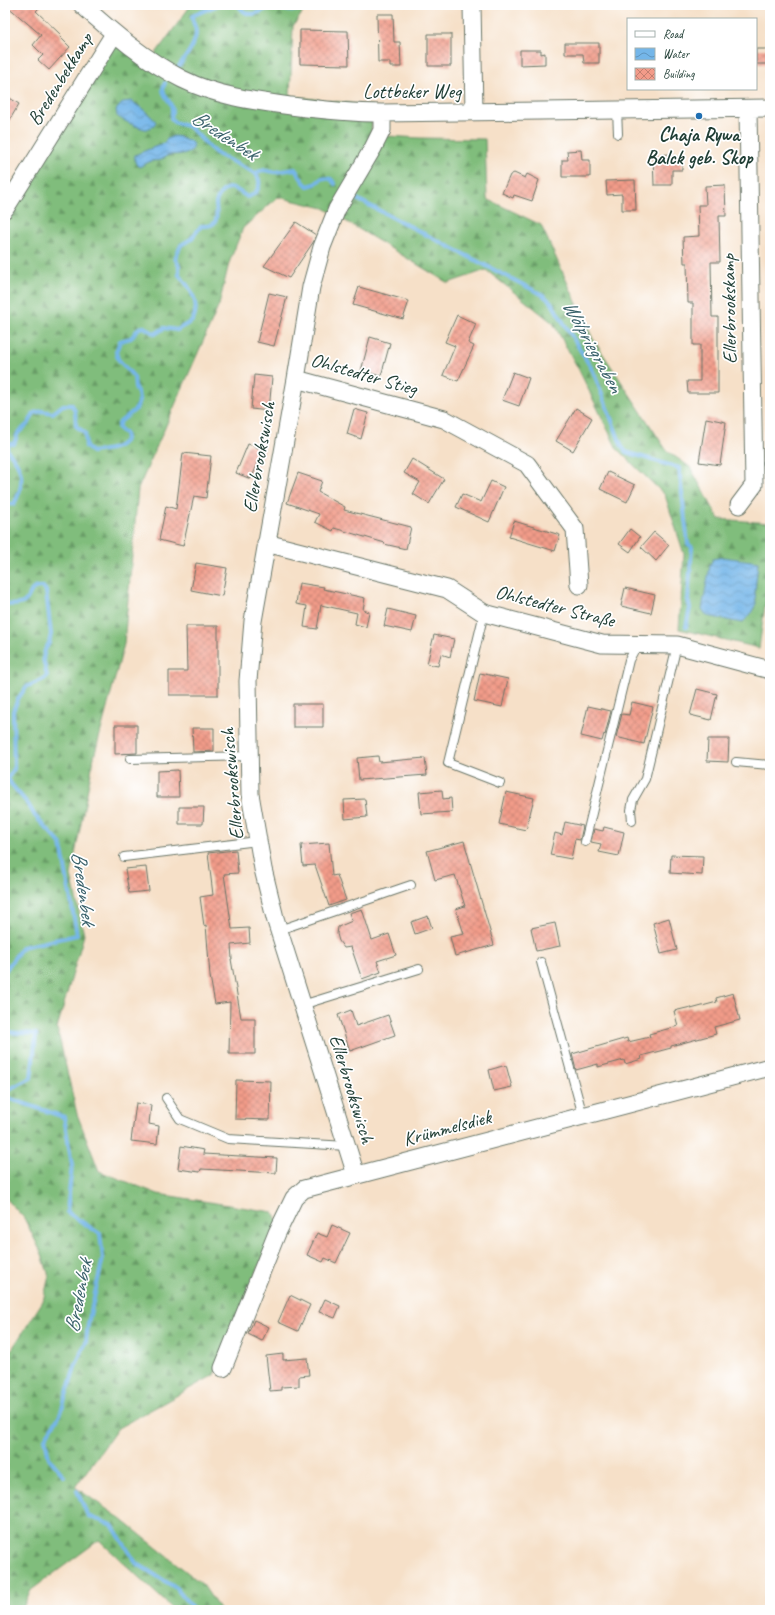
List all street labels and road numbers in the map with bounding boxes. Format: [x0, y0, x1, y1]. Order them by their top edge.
street label: Bredenbekkamp [22, 27, 99, 130]
street label: Lottbeker Weg [363, 79, 463, 104]
street label: Ellerbrookskamp [716, 252, 742, 364]
street label: Ohlstedter Stieg [308, 347, 422, 402]
street label: Ellerbrookswisch [237, 399, 281, 514]
street label: Ohlstedter Straße [493, 579, 619, 633]
street label: Ellerbrookswisch [215, 726, 249, 841]
street label: Ellerbrookswisch [324, 1032, 381, 1147]
street label: Krümmelsdiek [400, 1104, 495, 1152]

